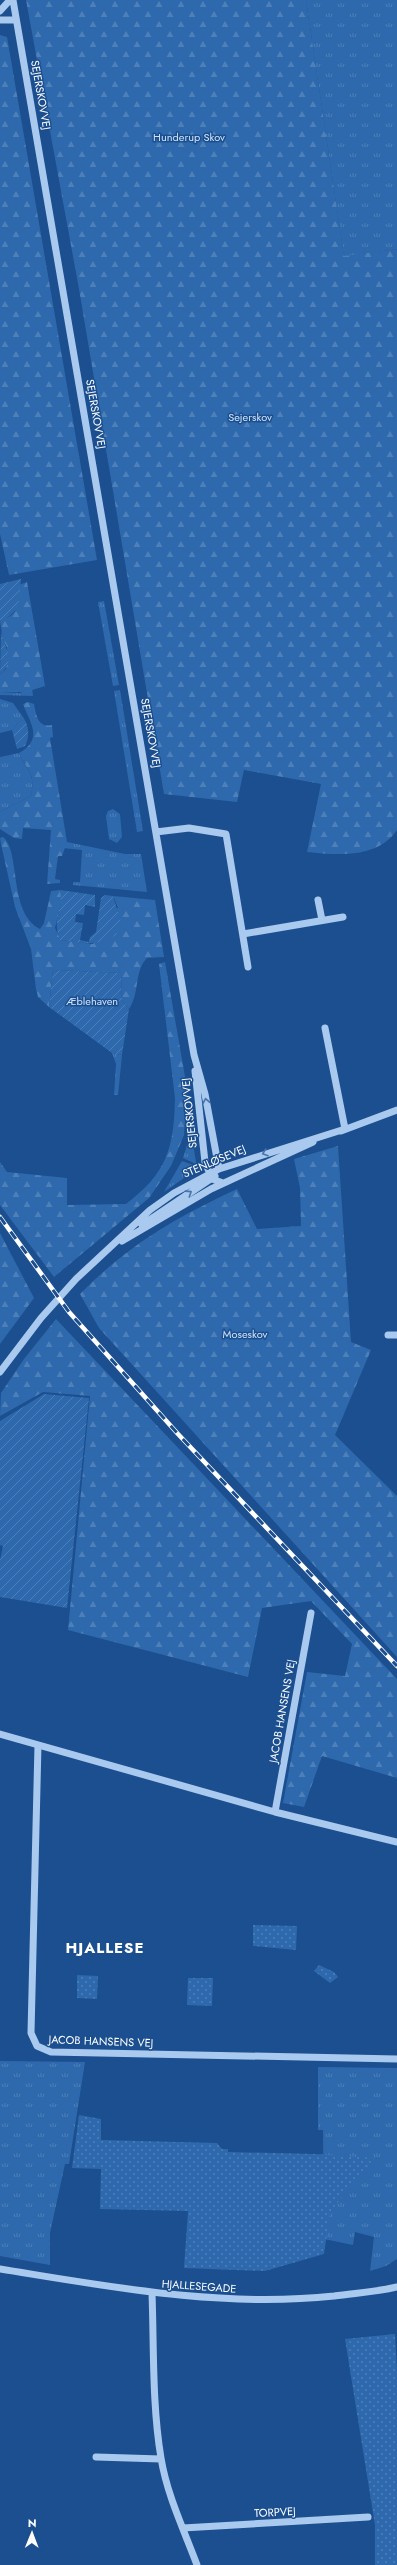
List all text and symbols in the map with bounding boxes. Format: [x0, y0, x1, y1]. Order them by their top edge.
street label: SEJERSKOVVEJ [27, 59, 55, 131]
park label: Hunderup Skov [153, 129, 225, 145]
street label: SEJERSKOVVEJ [82, 378, 110, 450]
park label: Sejerskov [228, 409, 272, 425]
street label: SEJERSKOVVEJ [137, 697, 165, 769]
park label: Æblehaven [66, 993, 118, 1009]
street label: SEJERSKOVVEJ [177, 1077, 201, 1149]
one-way arrow [202, 1098, 211, 1104]
street label: STENLØSEVEJ [180, 1141, 248, 1181]
one-way arrow [261, 1148, 268, 1157]
one-way arrow [185, 1190, 192, 1198]
park label: Moseskov [223, 1326, 268, 1342]
street label: JACOB HANSENS VEJ [265, 1658, 299, 1766]
district label: HJALLESE [65, 1937, 145, 1959]
street label: JACOB HANSENS VEJ [46, 2031, 154, 2051]
street label: HJALLESEGADE [161, 2275, 237, 2297]
street label: TORPVEJ [254, 2503, 296, 2521]
north arrow [12, 2513, 52, 2553]
text: N [28, 2515, 37, 2531]

